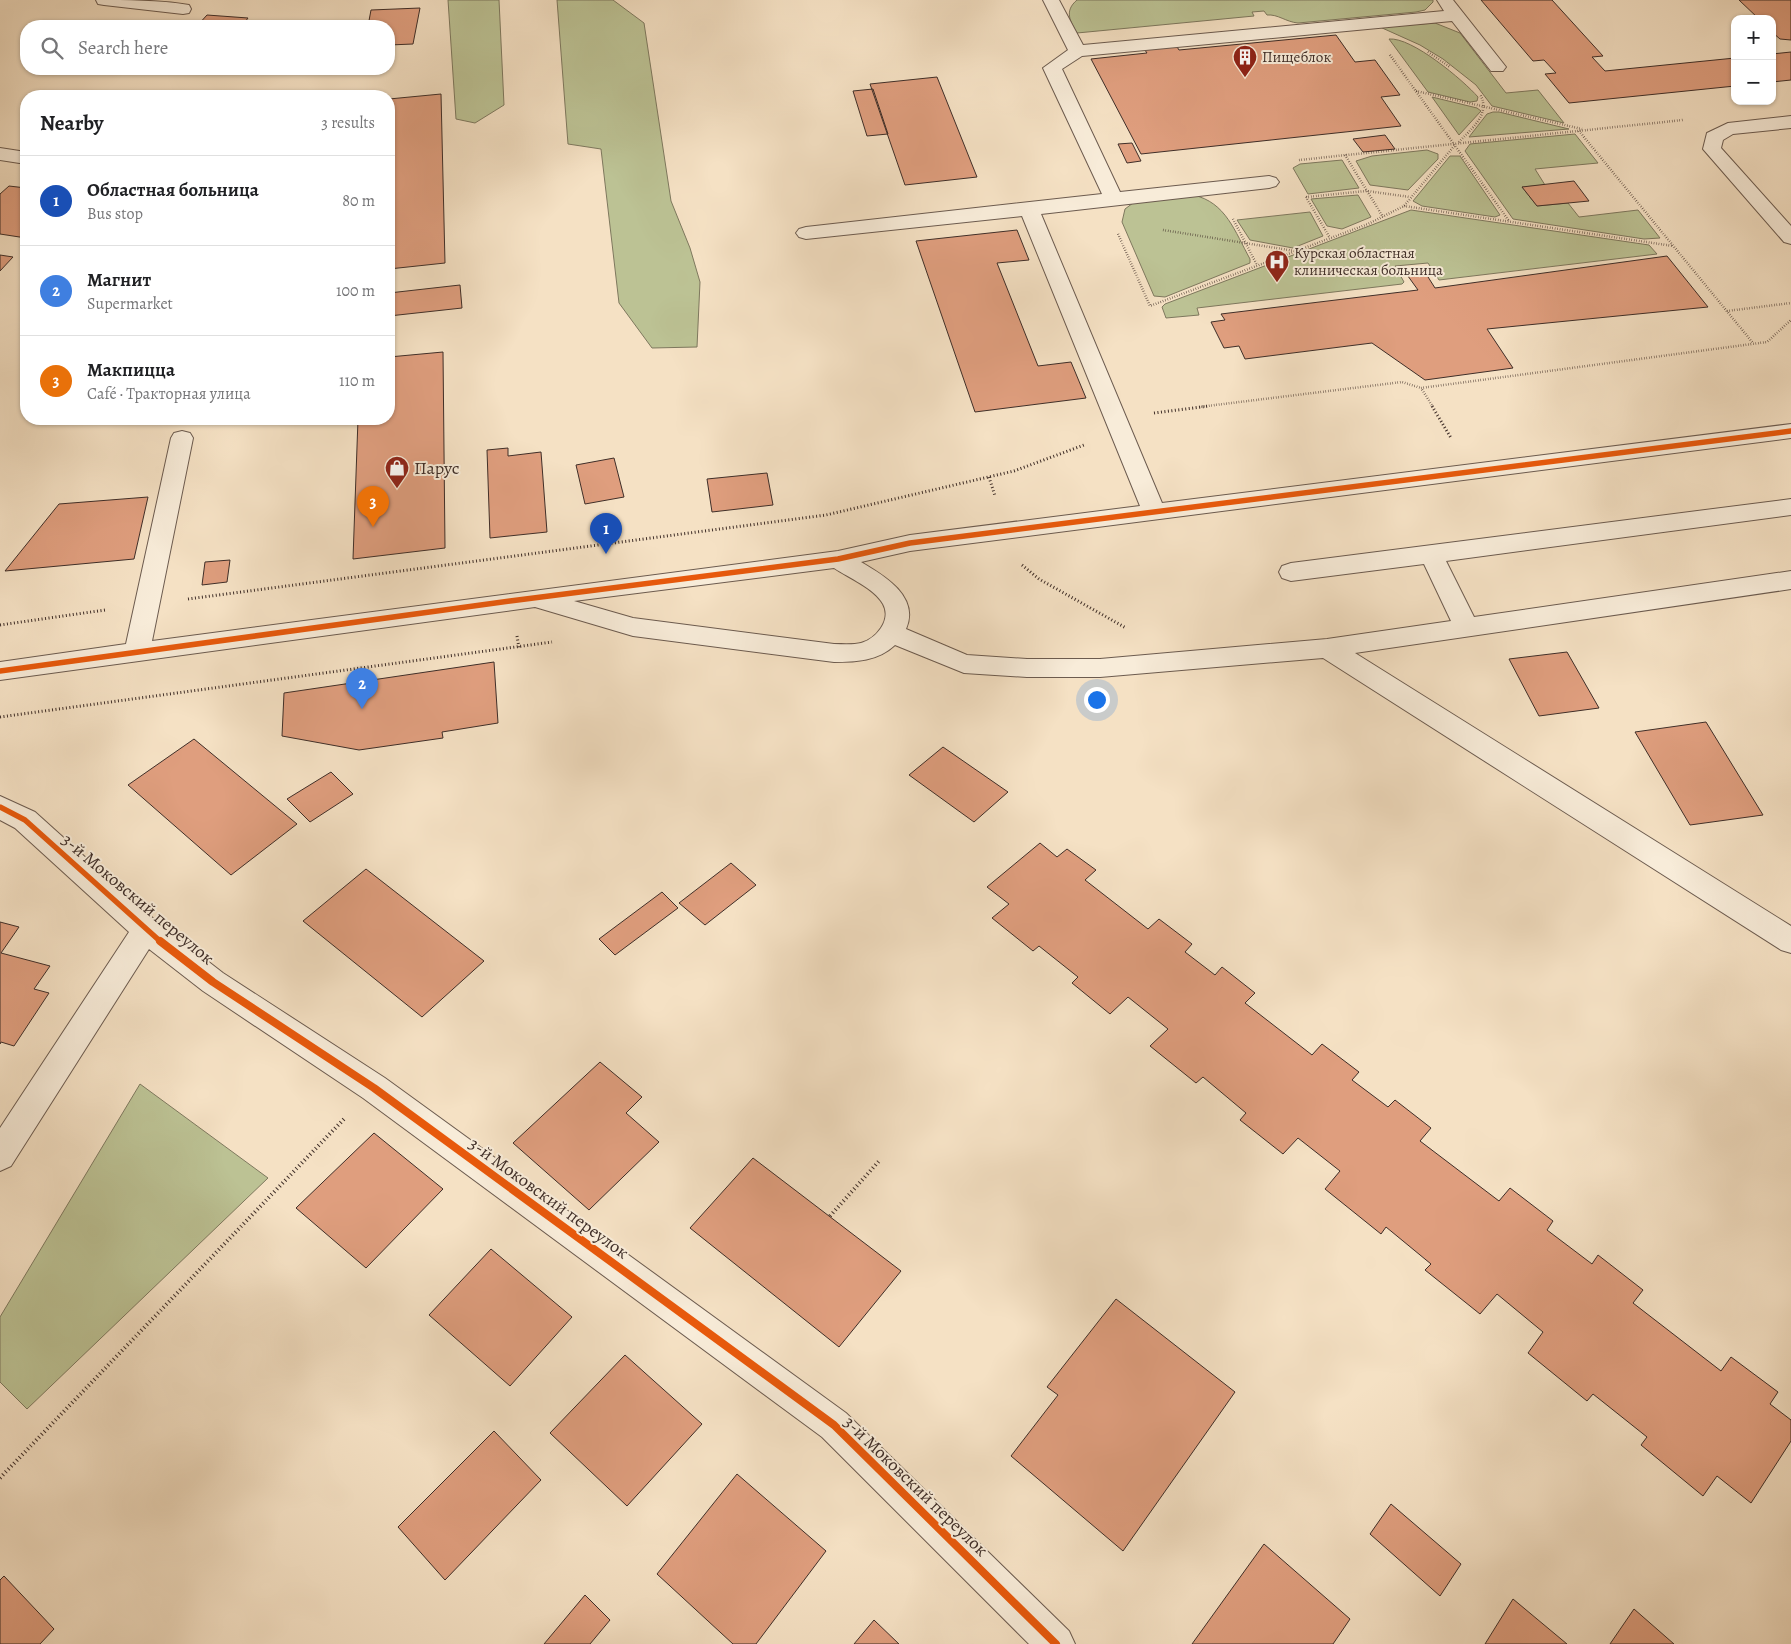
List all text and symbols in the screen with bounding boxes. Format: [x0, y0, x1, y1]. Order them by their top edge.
map controls [1731, 15, 1776, 105]
button: + [1731, 15, 1776, 60]
search box [20, 20, 395, 75]
icon: search [38, 34, 66, 62]
text: Search here [78, 35, 168, 61]
building icon: Пищеблок [1232, 44, 1258, 78]
place label: Пищеблок [1262, 47, 1331, 67]
button: − [1731, 60, 1776, 105]
text: Nearby [40, 109, 103, 137]
text: 3 results [321, 112, 375, 134]
text: Областная больница [87, 177, 259, 203]
text: 1 [53, 190, 59, 212]
text: 80 m [342, 190, 375, 212]
text: Bus stop [87, 203, 143, 225]
place label: Курская областная клиническая больница [1294, 243, 1443, 280]
hospital icon: Курская областная клиническая больница [1264, 249, 1290, 283]
text: Магнит [87, 267, 151, 293]
text: 2 [52, 280, 60, 302]
text: 100 m [336, 280, 375, 302]
text: Supermarket [87, 293, 173, 315]
text: Макпицца [87, 357, 175, 383]
text: 3 [53, 370, 59, 392]
text: 110 m [339, 370, 375, 392]
text: Café · Тракторная улица [87, 383, 251, 405]
shop icon: Парус [384, 455, 410, 489]
place label: Парус [414, 456, 460, 480]
pin: 3 [357, 486, 389, 527]
pin: 1 [590, 513, 622, 554]
pin: 2 [346, 668, 378, 709]
your location [1084, 687, 1110, 713]
street label: 3-й Моковский переулок [57, 828, 219, 970]
street label: 3-й Моковский переулок [464, 1132, 634, 1264]
street label: 3-й Моковский переулок [838, 1410, 994, 1562]

